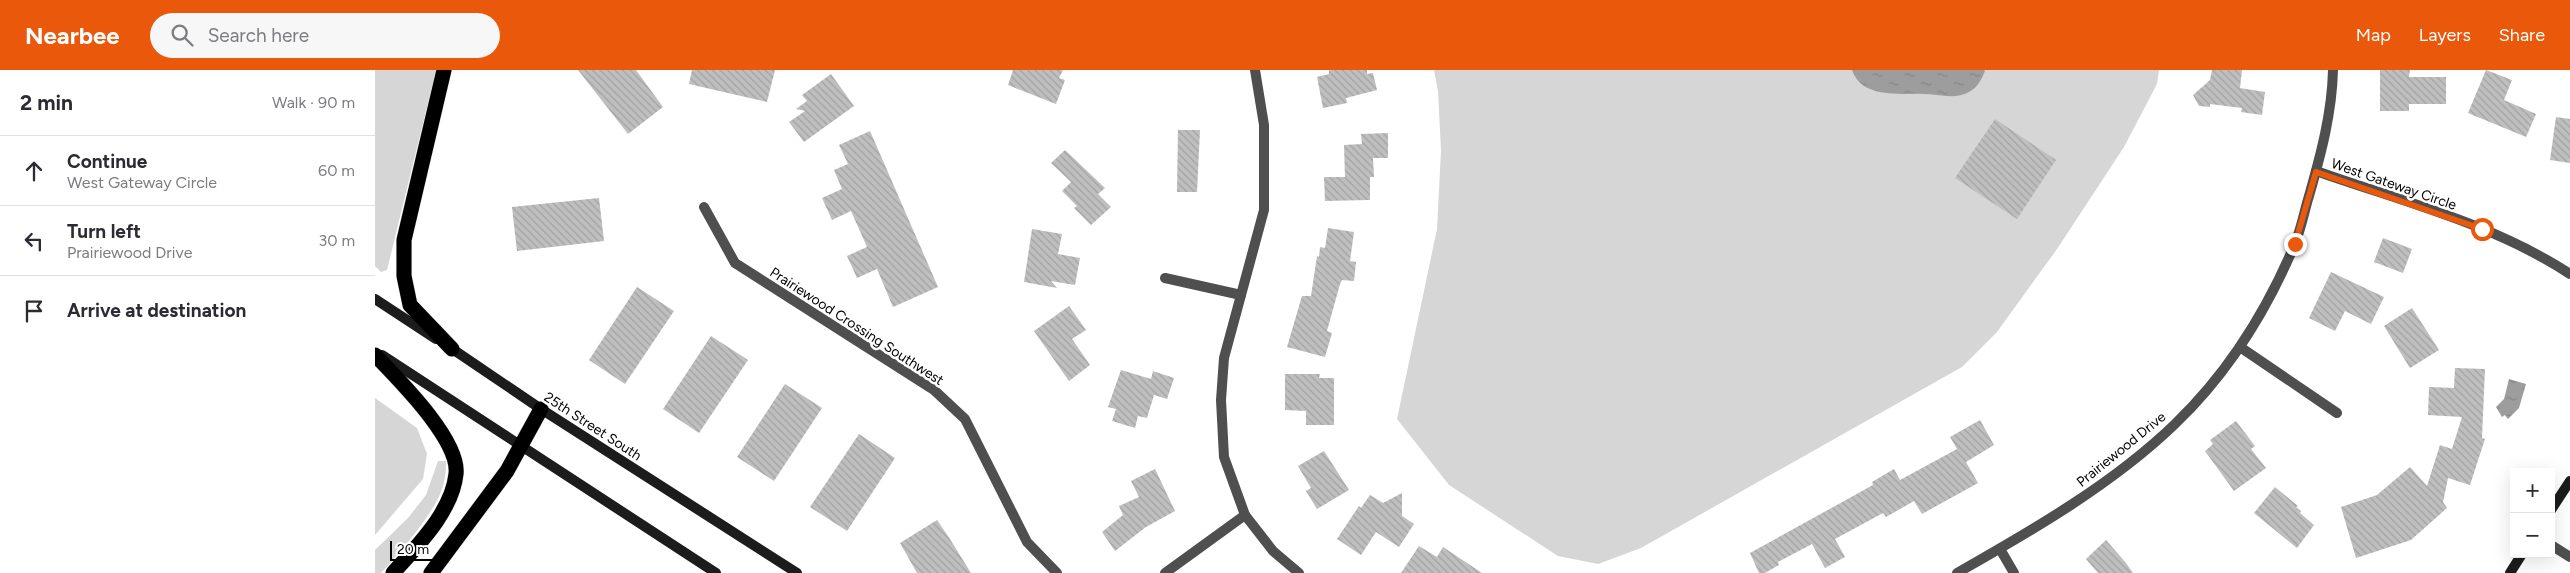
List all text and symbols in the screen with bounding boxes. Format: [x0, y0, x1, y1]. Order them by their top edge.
search box [150, 13, 500, 58]
text: Nearbee [25, 21, 120, 50]
icon: search [168, 21, 196, 49]
text: Search here [208, 24, 309, 47]
text: Map [2356, 24, 2391, 46]
text: Layers [2419, 24, 2471, 46]
text: Share [2499, 24, 2545, 46]
text: 2 min [20, 90, 73, 115]
text: Walk · 90 m [272, 93, 355, 112]
text: Continue [67, 150, 147, 173]
street label: West Gateway Circle [2329, 155, 2459, 214]
icon: ahead [20, 157, 48, 185]
text: 60 m [318, 161, 355, 180]
text: West Gateway Circle [67, 173, 217, 192]
route start [2471, 218, 2494, 241]
text: Turn left [67, 220, 141, 243]
icon: left [20, 227, 48, 255]
text: 30 m [318, 231, 355, 250]
route end [2284, 233, 2307, 256]
text: Prairiewood Drive [67, 243, 192, 262]
street label: Prairiewood Crossing Southwest [767, 264, 947, 389]
icon: arrive [20, 297, 48, 325]
text: Arrive at destination [67, 299, 246, 322]
street label: 25th Street South [541, 389, 645, 464]
street label: Prairiewood Drive [2073, 408, 2170, 491]
map controls [2510, 468, 2555, 558]
button: + [2510, 468, 2555, 513]
button: − [2510, 513, 2555, 558]
scale bar [390, 538, 447, 561]
text: 20 m [397, 541, 429, 558]

